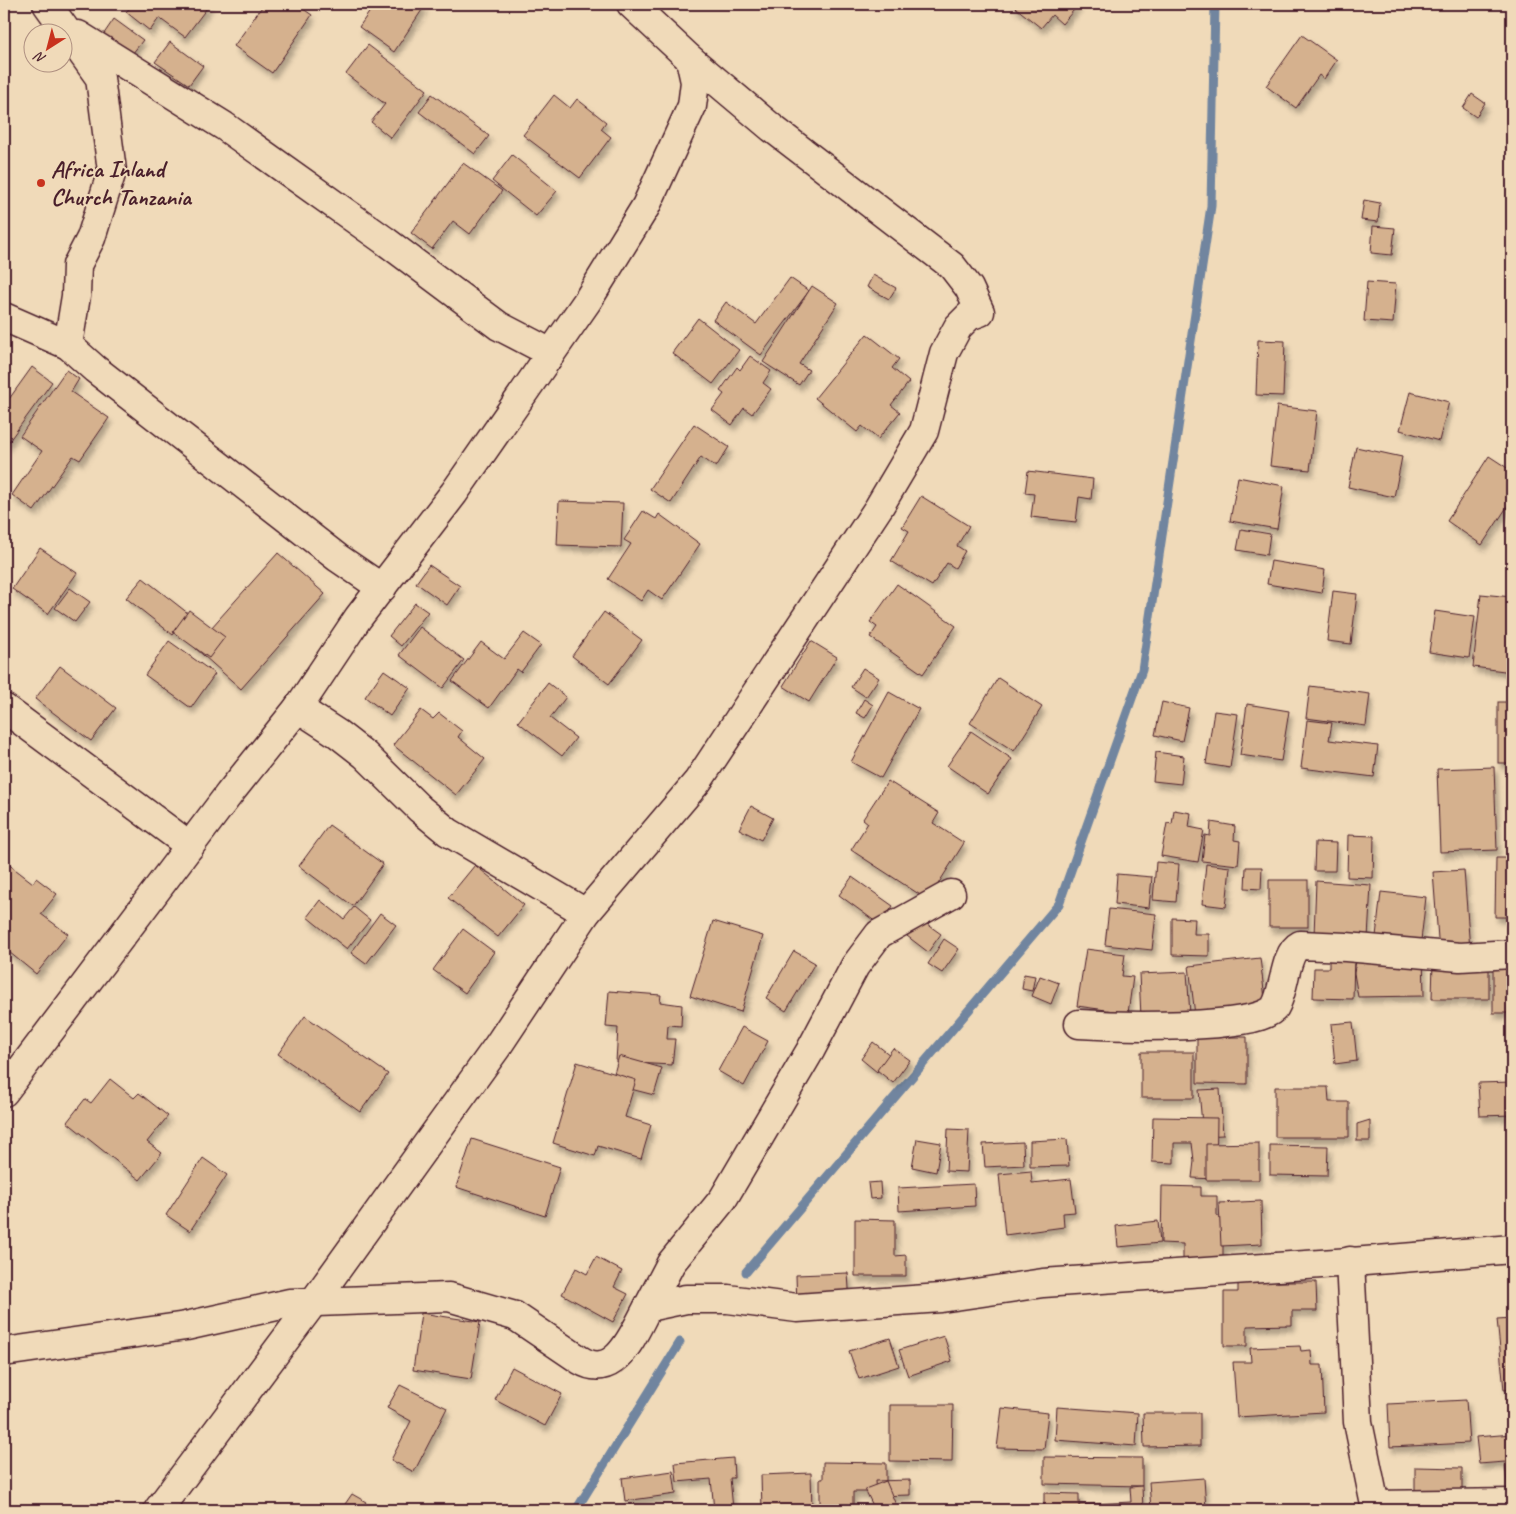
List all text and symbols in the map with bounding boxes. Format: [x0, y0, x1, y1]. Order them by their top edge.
north arrow [22, 22, 72, 72]
text: N [30, 47, 49, 68]
place label: Africa Inland Church Tanzania [51, 154, 193, 212]
marker: Africa Inland Church Tanzania [35, 177, 47, 189]

